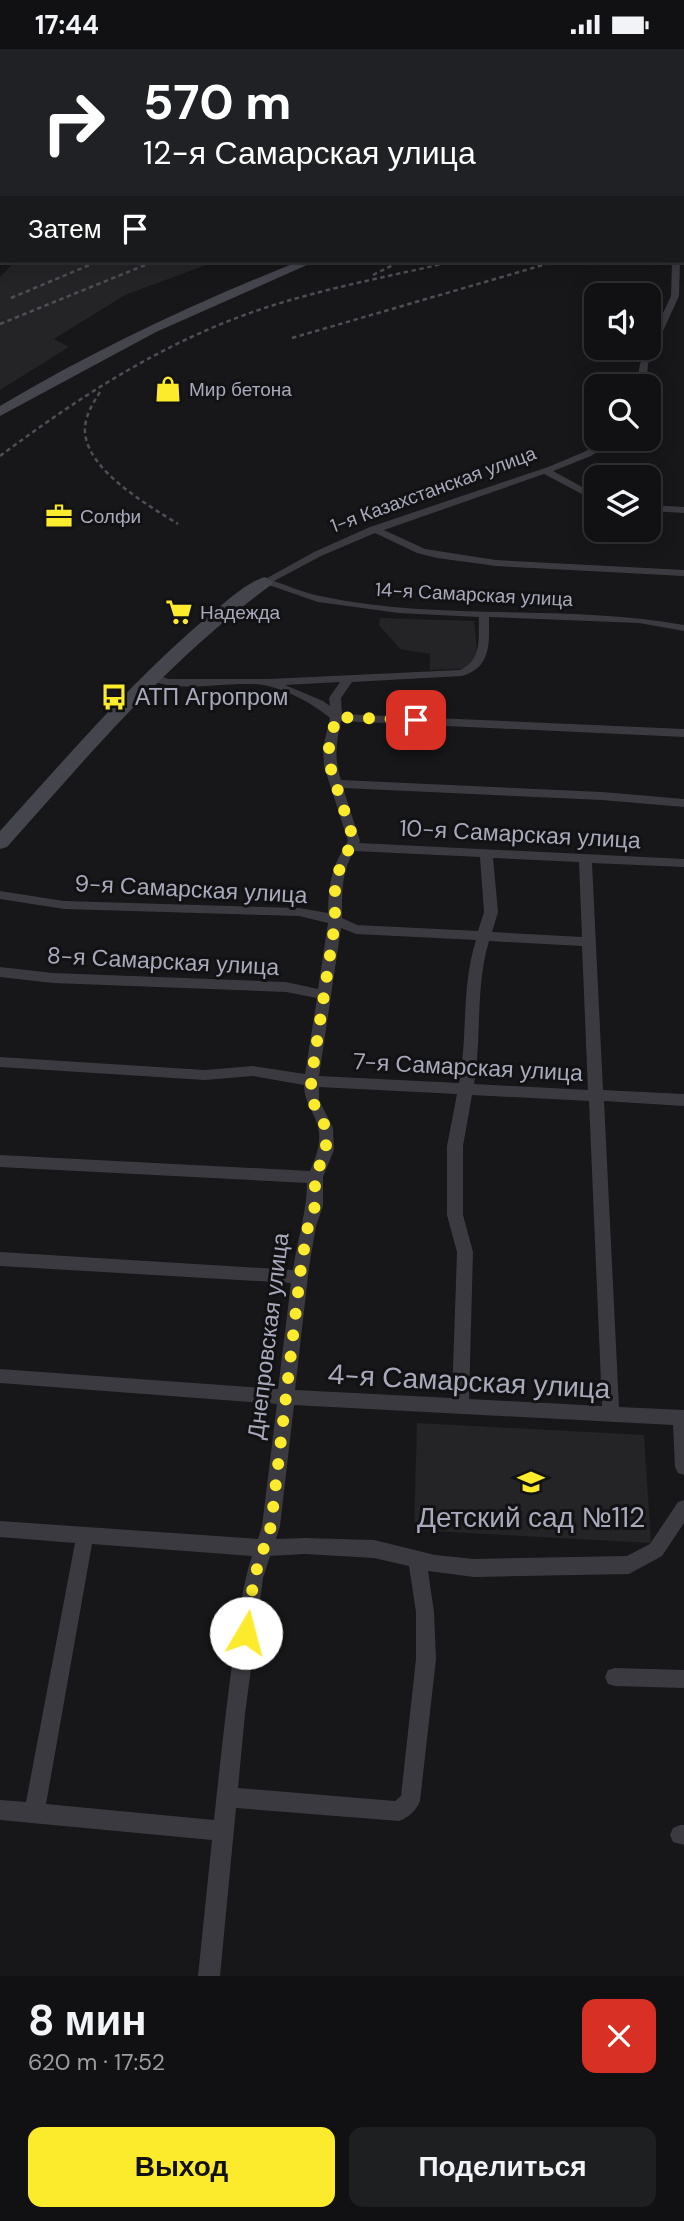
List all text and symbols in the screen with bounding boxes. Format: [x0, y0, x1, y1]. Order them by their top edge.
text: 17:44 [35, 8, 99, 42]
text: 570 m [143, 70, 291, 134]
icon: right [28, 77, 119, 168]
text: 12-я Самарская улица [143, 132, 476, 174]
icon: arrive [116, 210, 154, 248]
text: Затем [28, 212, 102, 246]
map controls [584, 283, 661, 542]
button: sound [584, 283, 661, 360]
shop icon: Мир бетона [153, 374, 183, 404]
button: search [584, 374, 661, 451]
place label: Мир бетона [189, 377, 292, 402]
street label: 1-я Казахстанская улица [327, 440, 540, 538]
button: layers [584, 465, 661, 542]
office icon: Солфи [44, 501, 74, 531]
place label: Солфи [80, 504, 141, 529]
street label: 14-я Самарская улица [374, 577, 574, 612]
supermarket icon: Надежда [164, 597, 194, 627]
place label: Надежда [200, 600, 281, 625]
bus stop icon: АТП Агропром [99, 682, 129, 712]
place label: АТП Агропром [135, 682, 288, 712]
pin [386, 690, 446, 750]
icon: arrive [397, 701, 435, 739]
street label: 10-я Самарская улица [399, 813, 642, 855]
street label: 9-я Самарская улица [74, 868, 308, 910]
street label: 8-я Самарская улица [46, 940, 280, 982]
street label: 7-я Самарская улица [352, 1046, 584, 1088]
street label: Днепровская улица [240, 1231, 296, 1441]
street label: 4-я Самарская улица [327, 1356, 612, 1407]
school or university icon: Детский сад №112 [516, 1467, 546, 1497]
place label: Детский сад №112 [417, 1499, 645, 1536]
position arrow [209, 1596, 283, 1670]
text: 8 мин [28, 1993, 147, 2048]
button: close [582, 1999, 656, 2073]
text: 620 m · 17:52 [28, 2047, 165, 2077]
button: Выход [28, 2127, 335, 2207]
button: Поделиться [349, 2127, 656, 2207]

